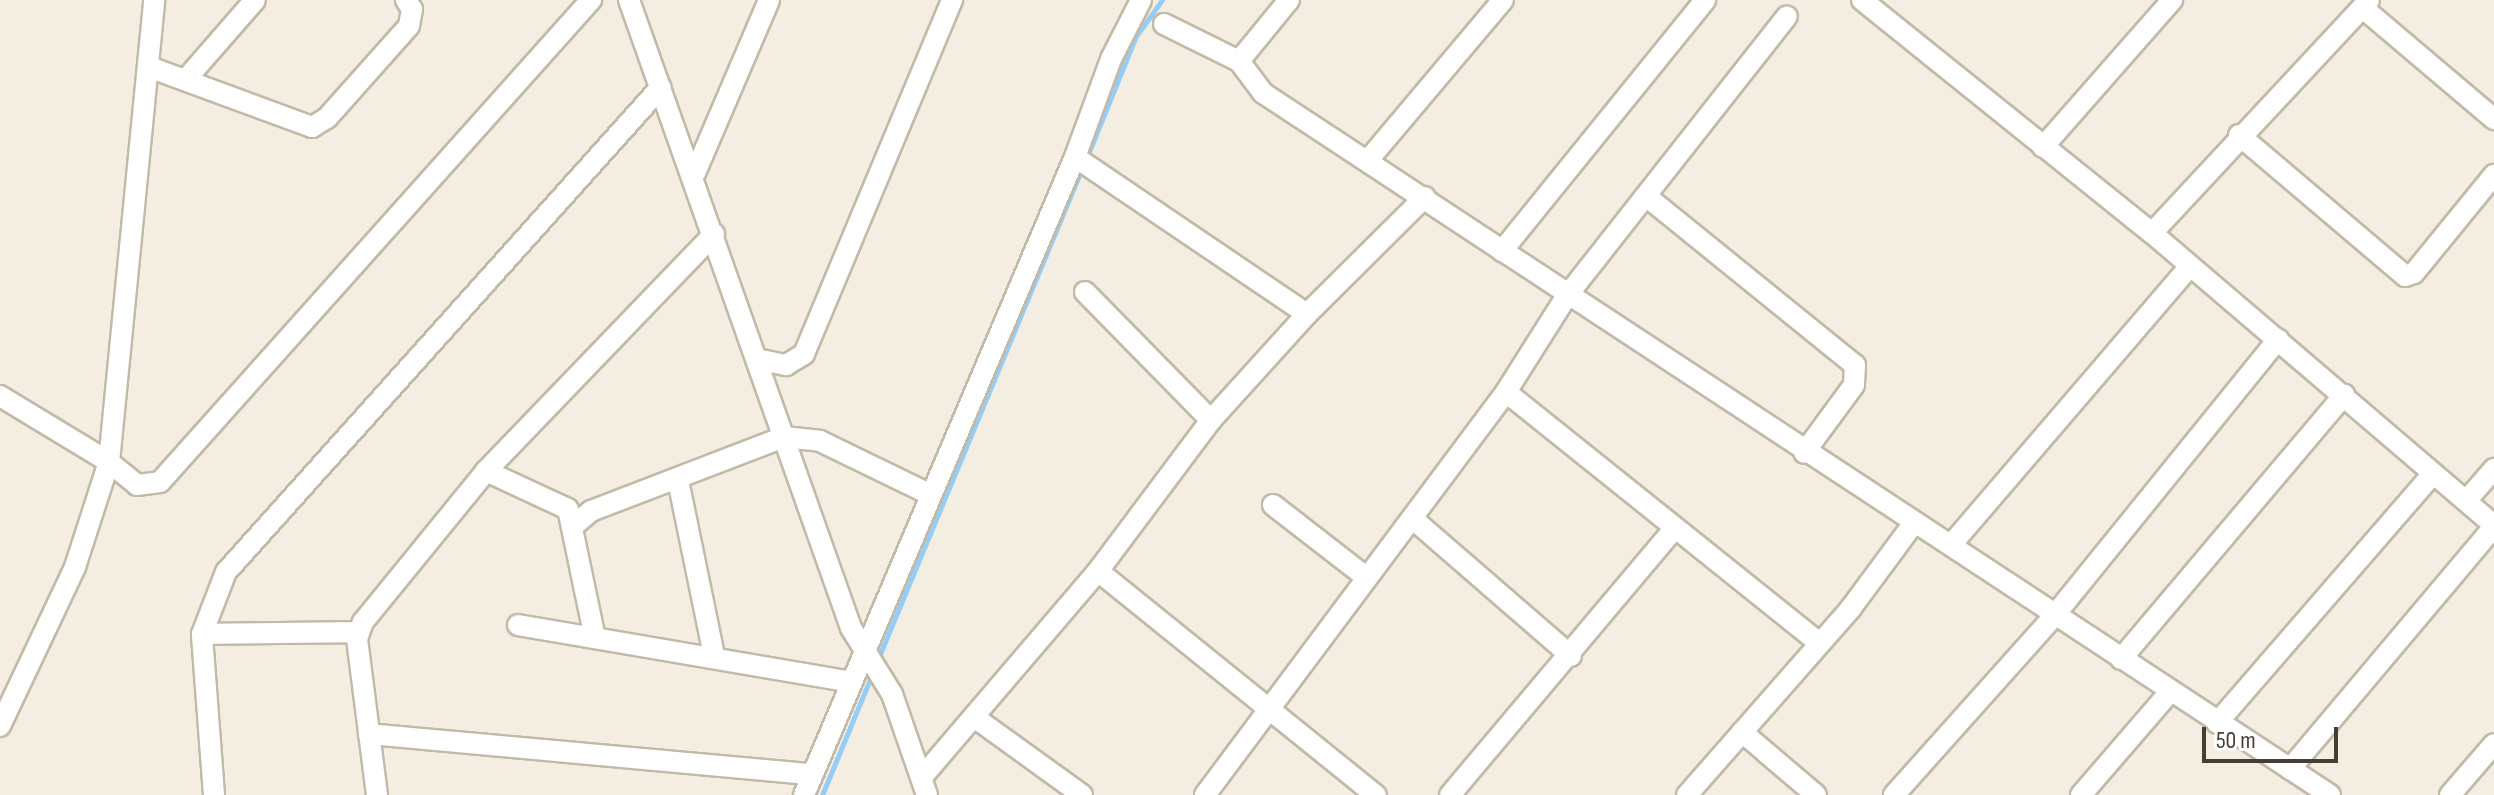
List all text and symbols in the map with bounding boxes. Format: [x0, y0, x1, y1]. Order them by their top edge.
scale bar [2206, 711, 2342, 761]
text: 50 m [2216, 726, 2256, 755]

